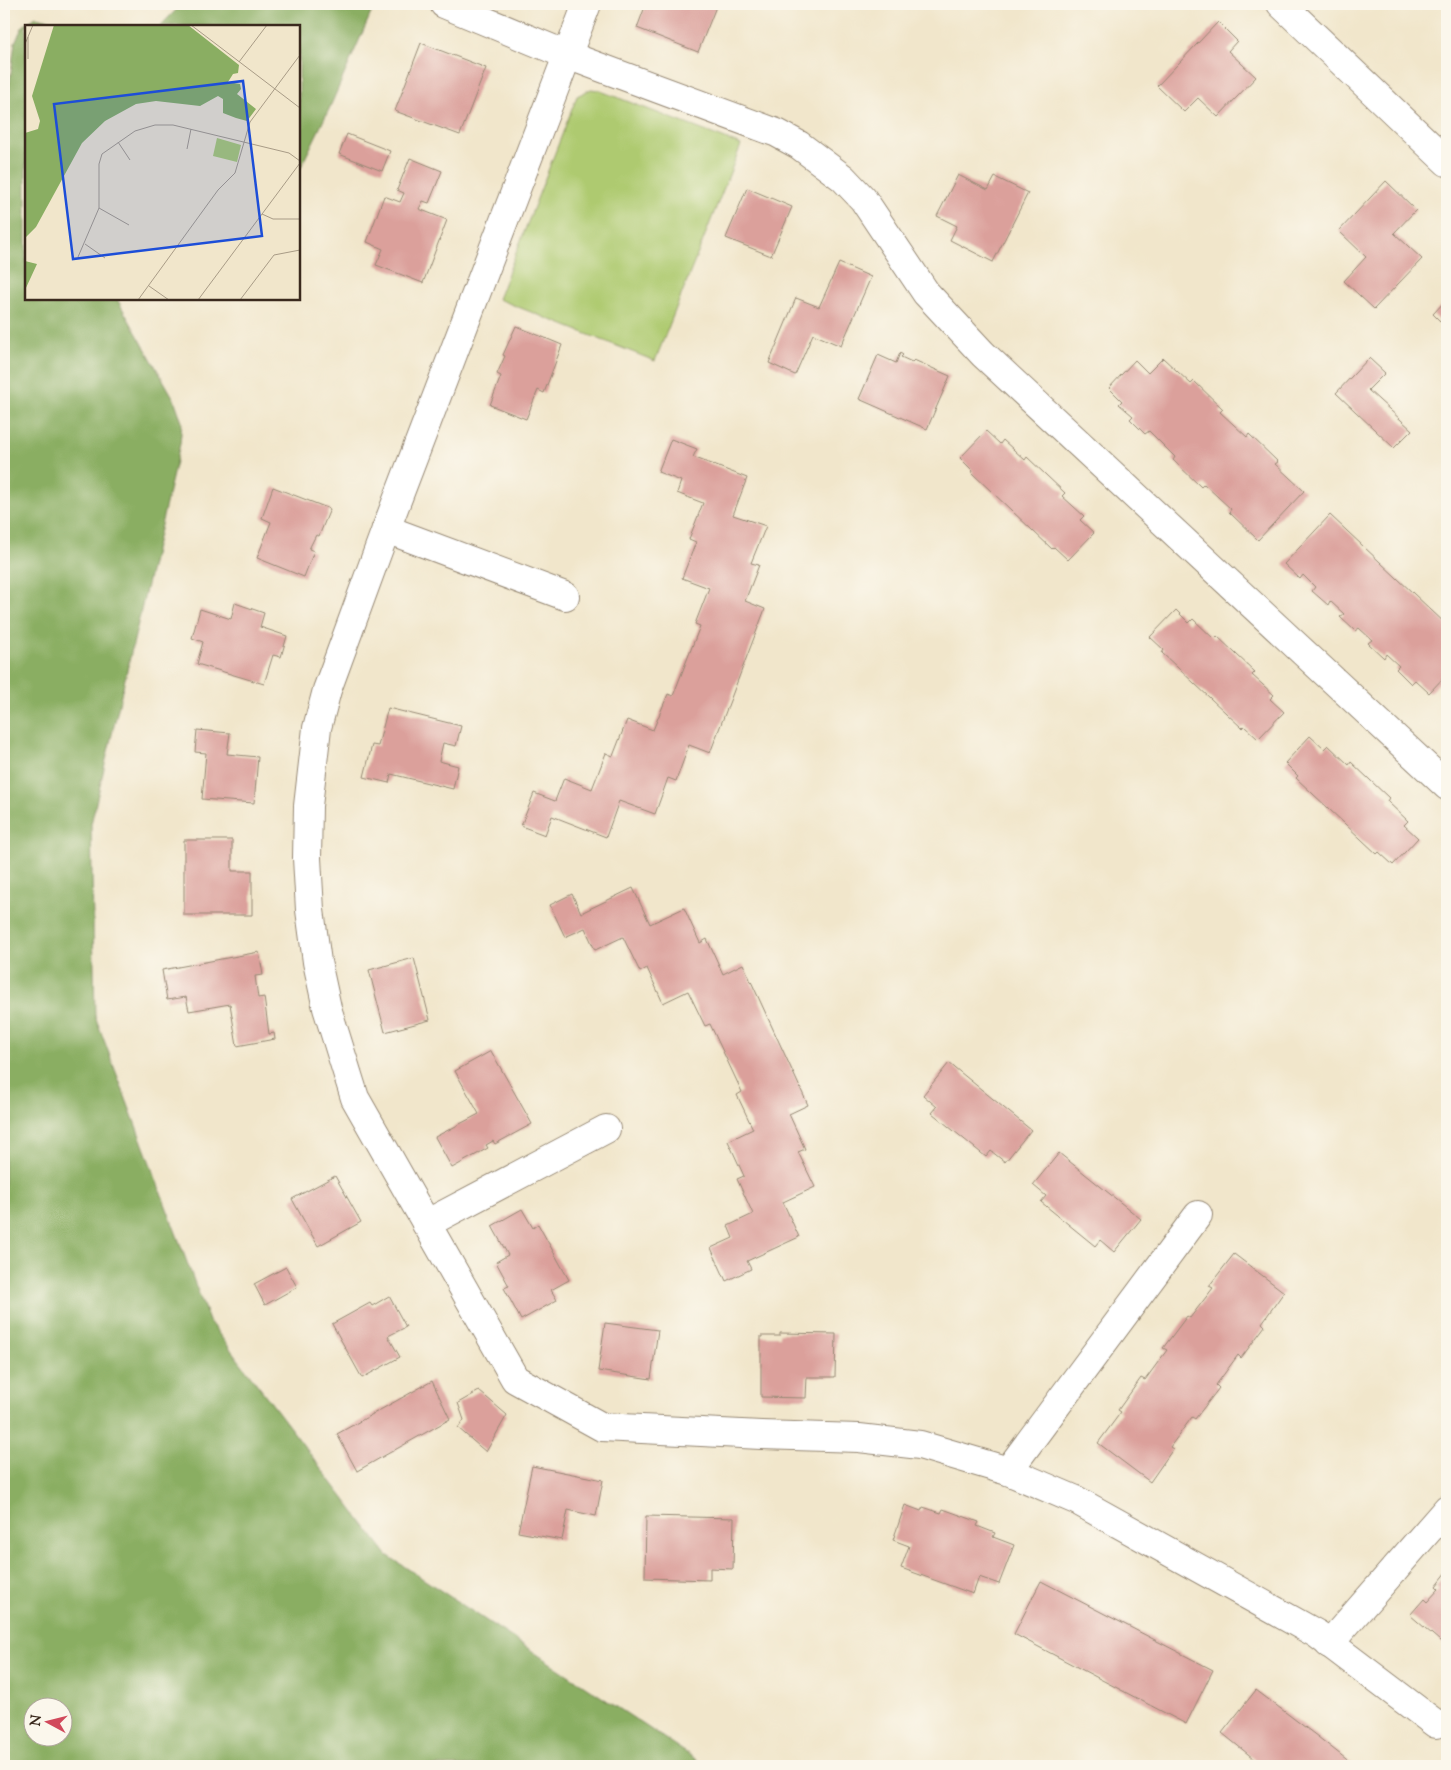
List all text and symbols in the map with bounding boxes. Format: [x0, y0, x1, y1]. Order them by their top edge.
inset map [25, 25, 300, 300]
north arrow [22, 1698, 72, 1748]
text: N [26, 1714, 48, 1727]

